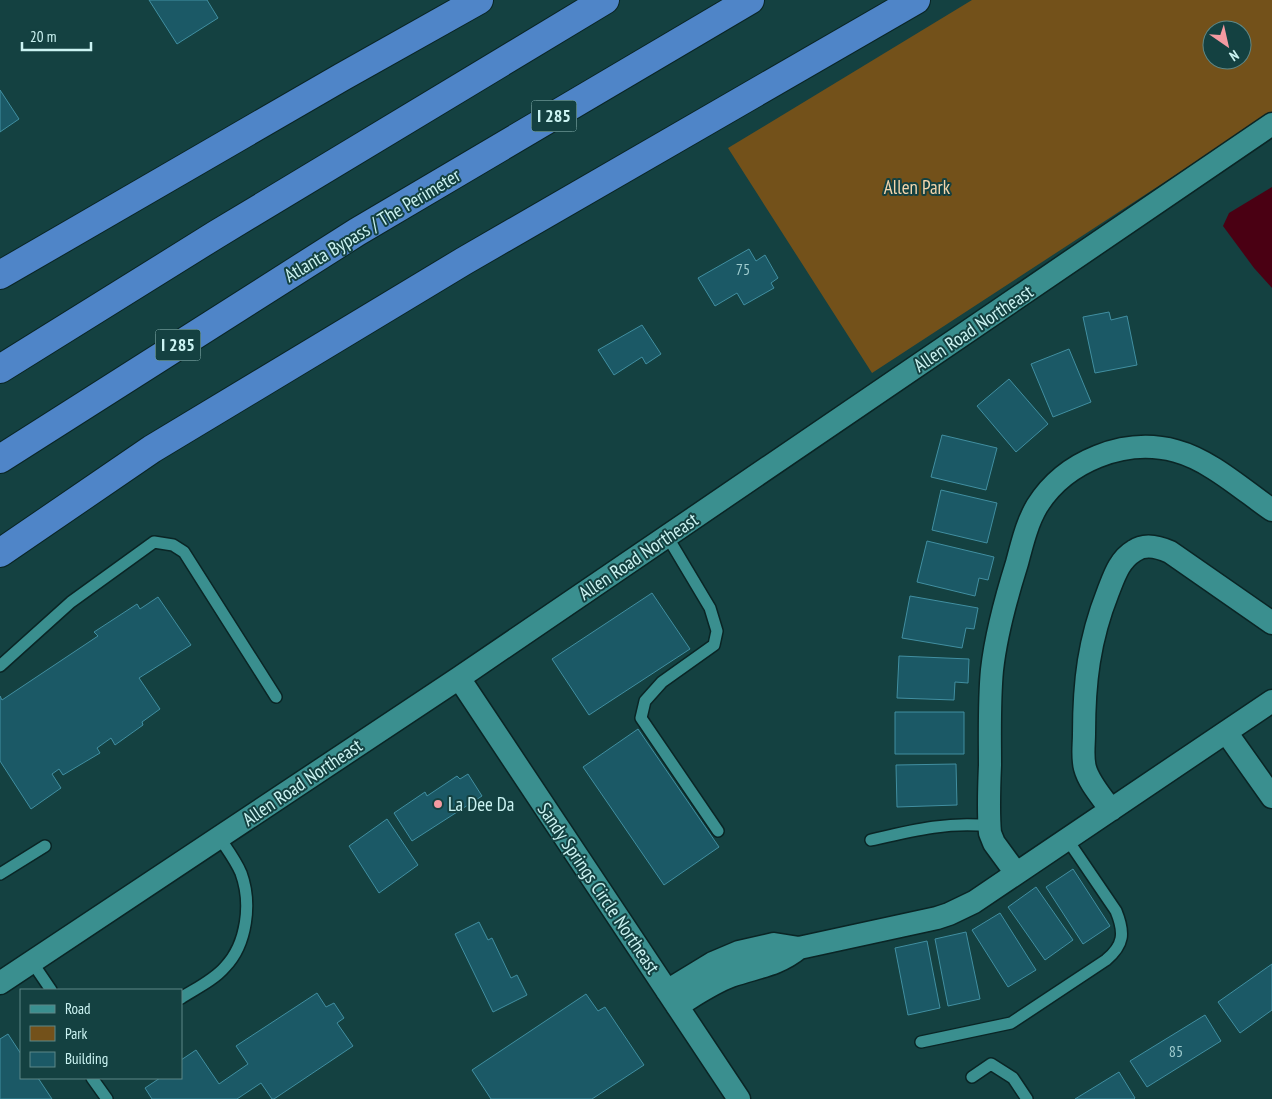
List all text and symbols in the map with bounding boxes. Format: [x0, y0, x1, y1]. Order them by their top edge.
scale bar [22, 20, 91, 52]
north arrow [1202, 20, 1252, 70]
text: 20 m [30, 27, 56, 46]
text: N [1226, 46, 1242, 65]
road number: I 285 [532, 100, 576, 132]
street label: Atlanta Bypass / The Perimeter [280, 162, 465, 287]
park label: Allen Park [884, 175, 951, 199]
house number: 75 [736, 259, 750, 279]
street label: Allen Road Northeast [909, 279, 1038, 377]
road number: I 285 [156, 330, 200, 360]
street label: Allen Road Northeast [574, 507, 703, 605]
street label: Allen Road Northeast [238, 733, 367, 831]
place label: La Dee Da [448, 792, 514, 816]
marker: La Dee Da [432, 798, 444, 810]
street label: Sandy Springs Circle Northeast [533, 798, 666, 979]
legend [20, 989, 182, 1079]
text: Road [65, 999, 91, 1018]
text: Park [65, 1024, 87, 1043]
house number: 85 [1169, 1041, 1183, 1061]
text: Building [65, 1049, 108, 1068]

